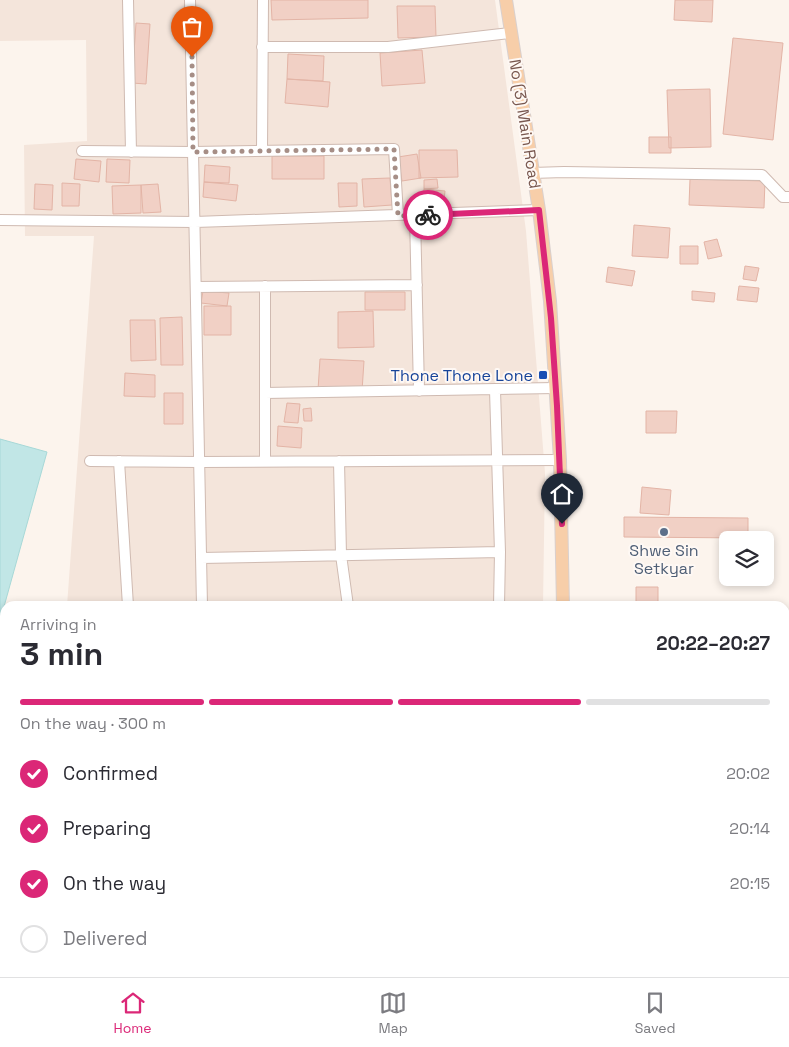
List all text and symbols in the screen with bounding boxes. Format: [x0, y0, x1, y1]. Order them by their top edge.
pin [171, 6, 213, 57]
icon: bag [178, 13, 206, 41]
street label: No (3) Main Road [504, 58, 546, 190]
courier [403, 190, 453, 240]
icon: bike [414, 201, 442, 229]
place label: Thone Thone Lone [391, 365, 533, 386]
marker: Thone Thone Lone [537, 369, 549, 381]
pin [541, 473, 583, 524]
icon: home [548, 480, 576, 508]
marker: Shwe Sin Setkyar [658, 526, 670, 538]
map controls [719, 531, 774, 586]
button: layers [719, 531, 774, 586]
place label: Shwe Sin Setkyar [629, 540, 699, 579]
text: Arriving in [20, 614, 97, 635]
text: 20:22–20:27 [656, 631, 770, 656]
text: 3 min [20, 634, 103, 674]
text: On the way · 300 m [20, 713, 166, 734]
icon: check [20, 760, 48, 788]
text: Confirmed [63, 761, 158, 786]
text: 20:02 [726, 763, 770, 784]
icon: check [20, 815, 48, 843]
text: Preparing [63, 816, 151, 841]
text: 20:14 [729, 818, 770, 839]
icon: check [20, 870, 48, 898]
text: On the way [63, 871, 166, 896]
text: 20:15 [730, 873, 770, 894]
text: Delivered [63, 926, 148, 951]
tab: Home [113, 989, 152, 1037]
tab: Map [379, 989, 408, 1037]
tab: Saved [635, 989, 676, 1037]

